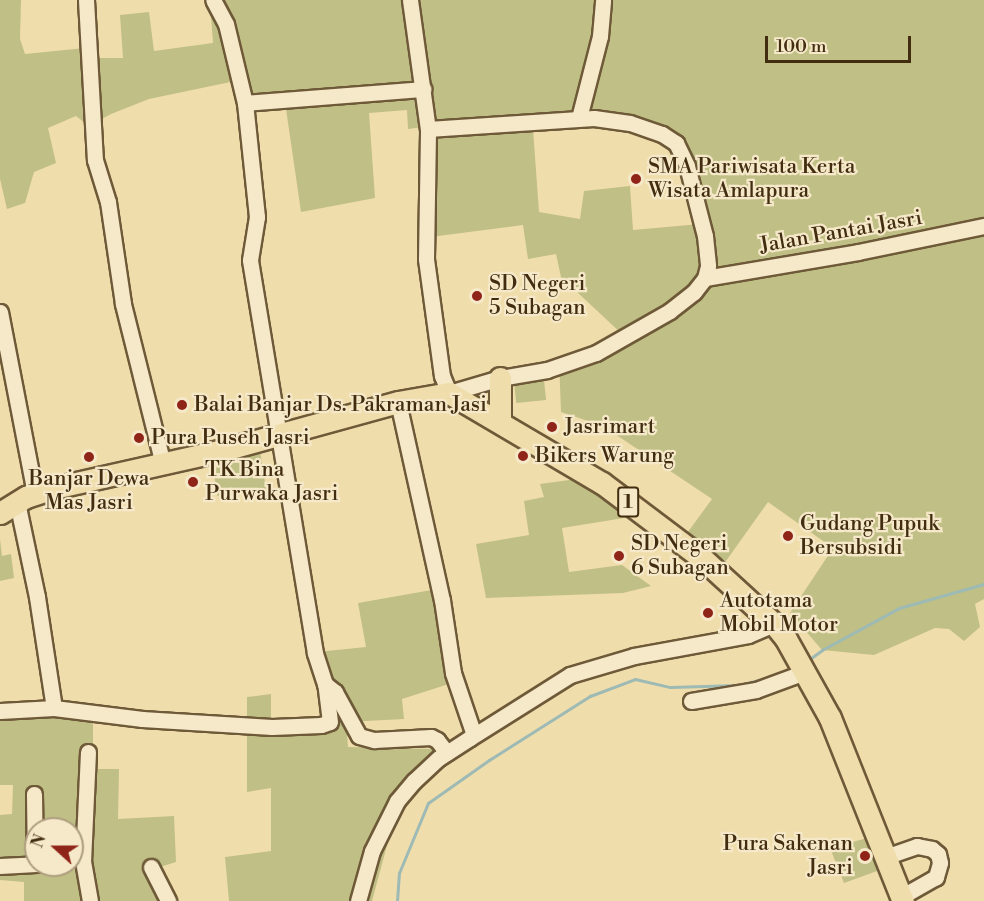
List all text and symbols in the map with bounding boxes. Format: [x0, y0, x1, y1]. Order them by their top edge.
scale bar [768, 24, 914, 62]
text: 100 m [776, 35, 827, 58]
place label: SMA Pariwisata Kerta Wisata Amlapura [648, 154, 855, 204]
marker: SMA Pariwisata Kerta Wisata Amlapura [629, 172, 643, 186]
street label: Jalan Pantai Jasri [758, 205, 924, 259]
place label: SD Negeri 5 Subagan [489, 271, 586, 321]
marker: SD Negeri 5 Subagan [470, 289, 484, 303]
place label: Balai Banjar Ds. Pakraman Jasi [194, 392, 487, 418]
marker: Balai Banjar Ds. Pakraman Jasi [175, 398, 189, 412]
place label: Jasrimart [564, 414, 655, 440]
marker: Jasrimart [545, 420, 559, 434]
place label: Pura Puseh Jasri [151, 425, 310, 451]
marker: Pura Puseh Jasri [132, 431, 146, 445]
place label: Bikers Warung [535, 443, 674, 469]
marker: Bikers Warung [516, 449, 530, 463]
marker: Banjar Dewa Mas Jasri [82, 450, 96, 464]
place label: TK Bina Purwaka Jasri [205, 457, 338, 507]
place label: Banjar Dewa Mas Jasri [29, 466, 149, 516]
marker: TK Bina Purwaka Jasri [186, 475, 200, 489]
road number: 1 [616, 485, 640, 519]
place label: Gudang Pupuk Bersubsidi [800, 511, 939, 561]
marker: Gudang Pupuk Bersubsidi [781, 529, 795, 543]
place label: SD Negeri 6 Subagan [631, 531, 729, 581]
marker: SD Negeri 6 Subagan [612, 549, 626, 563]
place label: Autotama Mobil Motor [720, 588, 838, 638]
marker: Autotama Mobil Motor [701, 606, 715, 620]
north arrow [24, 817, 84, 877]
place label: Pura Sakenan Jasri [723, 831, 853, 881]
text: N [27, 832, 51, 851]
marker: Pura Sakenan Jasri [858, 849, 872, 863]

